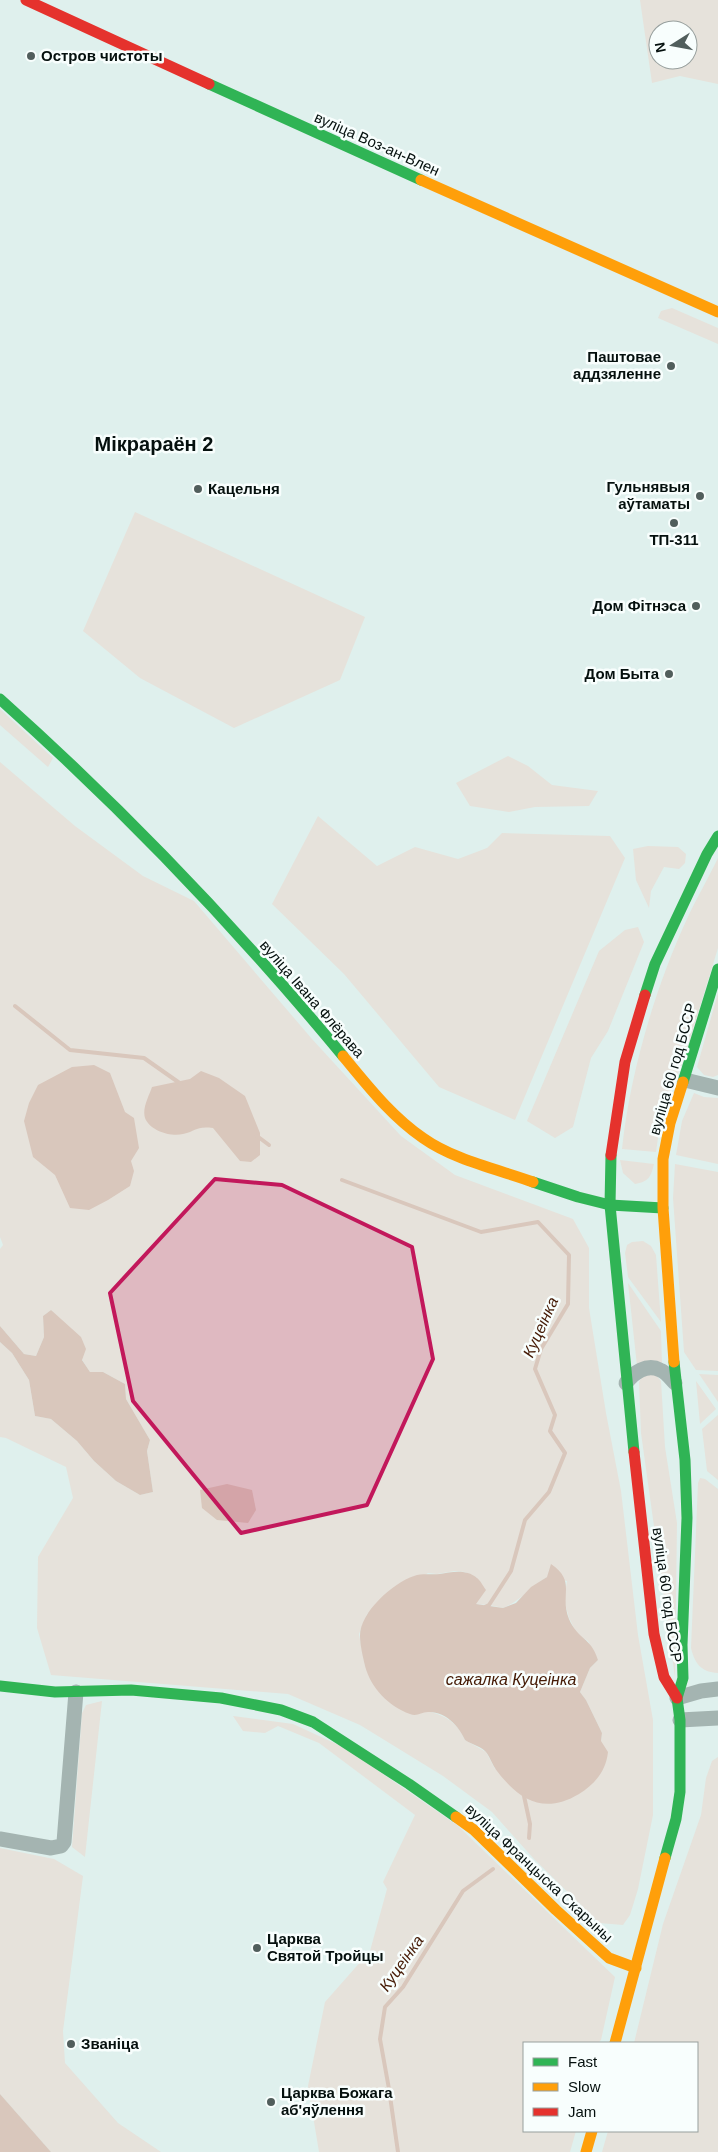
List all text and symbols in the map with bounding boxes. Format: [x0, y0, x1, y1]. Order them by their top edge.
north arrow [648, 20, 698, 70]
text: N [651, 41, 669, 54]
place label: Остров чистоты [41, 47, 162, 64]
marker: Остров чистоты [25, 50, 37, 62]
street label: вуліца Воз-ан-Влен [312, 108, 442, 179]
place label: Паштовае аддзяленне [573, 348, 661, 382]
marker: Паштовае аддзяленне [665, 360, 677, 372]
district label: Мікрараён 2 [95, 433, 213, 455]
place label: Гульнявыя аўтаматы [607, 478, 690, 512]
place label: Кацельня [208, 480, 280, 497]
marker: Кацельня [192, 483, 204, 495]
marker: Гульнявыя аўтаматы [694, 490, 706, 502]
marker: ТП-311 [668, 517, 680, 529]
place label: ТП-311 [649, 531, 699, 548]
place label: Дом Фітнэса [593, 597, 687, 614]
marker: Дом Фітнэса [690, 600, 702, 612]
place label: Дом Быта [585, 665, 660, 682]
marker: Дом Быта [663, 668, 675, 680]
street label: вуліца Івана Флёрава [257, 937, 368, 1061]
street label: вуліца 60 год БССР [646, 1001, 699, 1137]
water label: Куцеінка [520, 1294, 561, 1360]
street label: вуліца 60 год БССР [650, 1526, 685, 1664]
water label: сажалка Куцеінка [446, 1671, 576, 1688]
street label: вуліца Францыска Скарыны [462, 1800, 616, 1945]
place label: Царква Святой Тройцы [267, 1930, 383, 1964]
water label: Куцеінка [376, 1932, 427, 1994]
marker: Царква Святой Тройцы [251, 1942, 263, 1954]
place label: Званіца [81, 2035, 139, 2052]
marker: Званіца [65, 2038, 77, 2050]
legend [523, 2042, 698, 2132]
text: Fast [568, 2053, 598, 2070]
text: Slow [568, 2078, 601, 2095]
place label: Царква Божага аб'яўлення [281, 2084, 393, 2118]
marker: Царква Божага аб'яўлення [265, 2096, 277, 2108]
text: Jam [568, 2103, 596, 2120]

